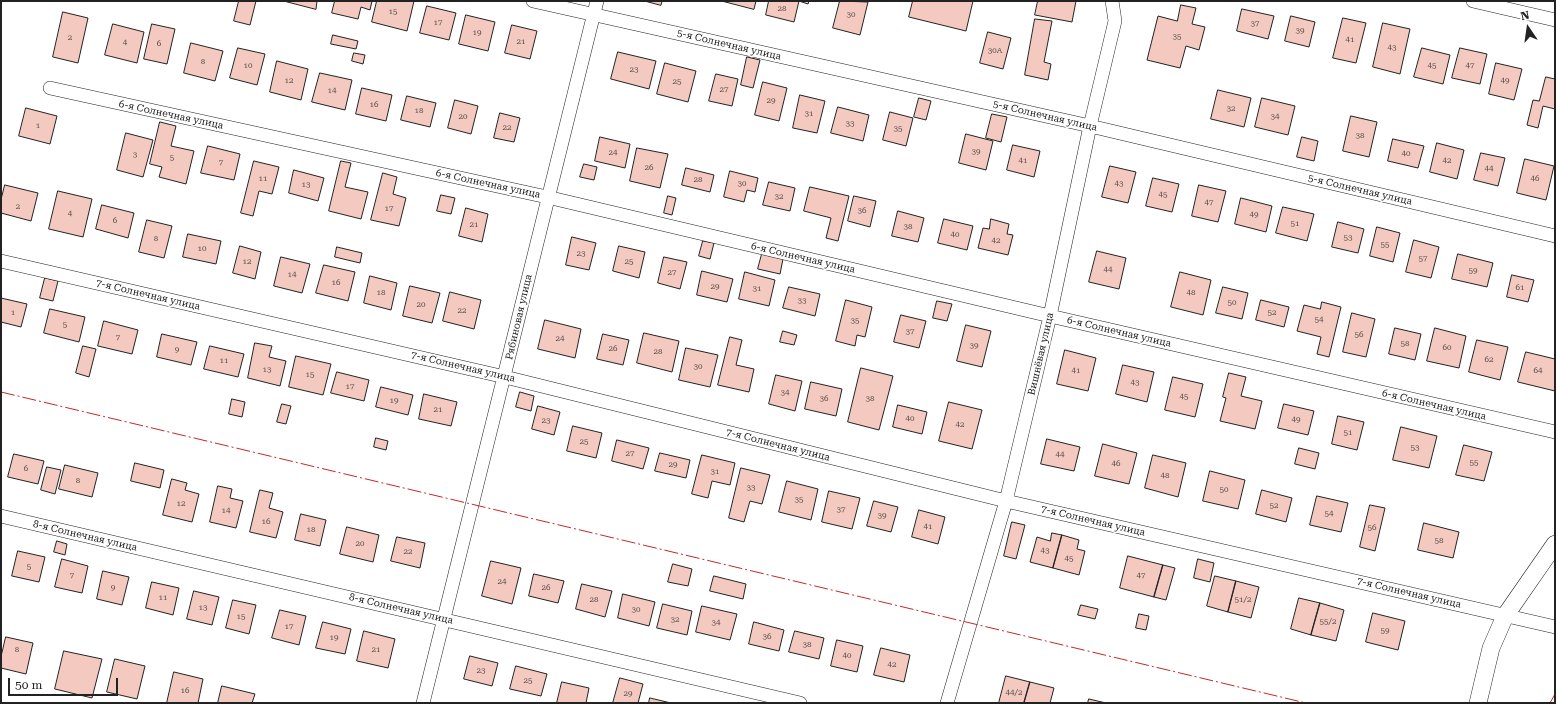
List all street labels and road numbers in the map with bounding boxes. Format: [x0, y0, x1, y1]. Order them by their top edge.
street label: 5-я Солнечная улица [676, 27, 782, 63]
street label: 6-я Солнечная улица [118, 98, 224, 132]
street label: 5-я Солнечная улица [992, 98, 1098, 134]
street label: 6-я Солнечная улица [435, 167, 541, 201]
street label: 5-я Солнечная улица [1307, 172, 1413, 208]
street label: 6-я Солнечная улица [750, 240, 856, 276]
street label: Рябиновая улица [503, 273, 535, 361]
street label: 7-я Солнечная улица [95, 277, 201, 313]
street label: Вишнёвая улица [1026, 312, 1056, 396]
street label: 6-я Солнечная улица [1066, 314, 1172, 350]
street label: 7-я Солнечная улица [410, 349, 516, 385]
street label: 6-я Солнечная улица [1381, 387, 1487, 423]
street label: 7-я Солнечная улица [725, 426, 831, 464]
street label: 7-я Солнечная улица [1040, 503, 1146, 539]
street label: 8-я Солнечная улица [32, 518, 138, 554]
street label: 7-я Солнечная улица [1356, 575, 1462, 611]
street label: 8-я Солнечная улица [348, 591, 454, 627]

